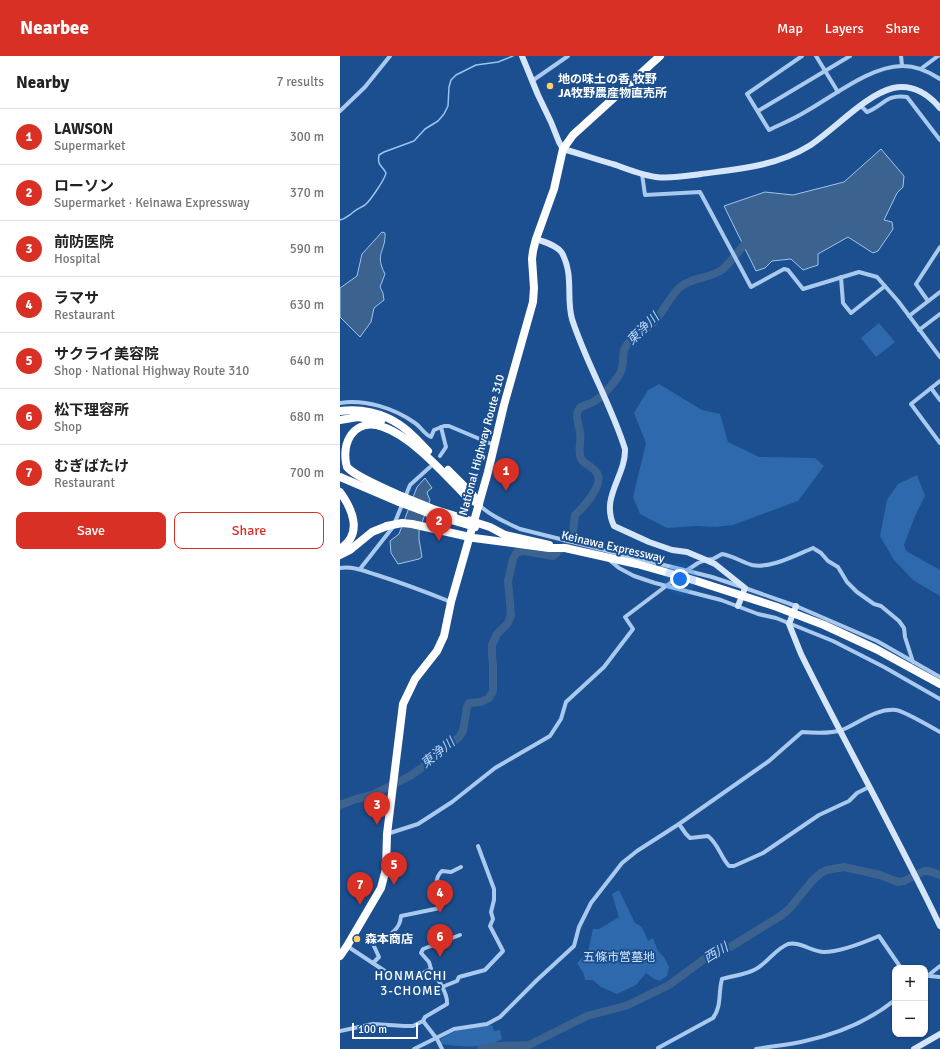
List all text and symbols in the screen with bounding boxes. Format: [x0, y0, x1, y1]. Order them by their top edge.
text: Nearbee [20, 16, 89, 40]
text: Map [777, 20, 803, 37]
text: Layers [825, 20, 864, 37]
text: Share [886, 20, 920, 37]
text: Nearby [16, 72, 69, 93]
place label: 地の味土の香 牧野 JA牧野農産物直売所 [558, 72, 667, 101]
text: 7 results [276, 74, 324, 90]
marker: 地の味土の香 牧野 JA牧野農産物直売所 [545, 81, 555, 91]
text: LAWSON [54, 120, 113, 138]
text: 1 [25, 129, 33, 145]
text: 300 m [290, 129, 324, 145]
text: Supermarket [54, 138, 126, 154]
text: ローソン [54, 177, 114, 195]
text: 2 [25, 185, 33, 201]
text: 370 m [290, 185, 324, 201]
text: Supermarket · Keinawa Expressway [54, 195, 249, 211]
text: 前防医院 [54, 233, 114, 251]
text: 3 [25, 241, 33, 257]
text: 590 m [290, 241, 324, 257]
text: Hospital [54, 251, 101, 267]
text: ラマサ [54, 289, 99, 307]
text: 4 [25, 297, 33, 313]
text: 630 m [290, 297, 324, 313]
text: Restaurant [54, 307, 115, 323]
water label: 東浄川 [624, 308, 664, 348]
text: サクライ美容院 [54, 345, 159, 363]
text: 5 [25, 353, 33, 369]
text: 640 m [290, 353, 324, 369]
text: Shop · National Highway Route 310 [54, 363, 249, 379]
street label: National Highway Route 310 [456, 373, 508, 517]
text: 松下理容所 [54, 401, 129, 419]
text: 6 [25, 409, 33, 425]
text: 680 m [290, 409, 324, 425]
text: Shop [54, 419, 82, 435]
text: むぎばたけ [54, 457, 129, 475]
pin: 1 [493, 458, 519, 491]
text: 7 [25, 465, 33, 481]
text: 700 m [290, 465, 324, 481]
text: Restaurant [54, 475, 115, 491]
pin: 2 [426, 508, 452, 541]
button: Save [16, 512, 166, 549]
button: Share [174, 512, 324, 549]
street label: Keinawa Expressway [560, 528, 666, 566]
your location [670, 569, 690, 589]
water label: 東浄川 [418, 733, 460, 771]
pin: 3 [364, 792, 390, 825]
pin: 5 [381, 852, 407, 885]
pin: 7 [347, 872, 373, 905]
pin: 4 [427, 880, 453, 913]
pin: 6 [427, 924, 453, 957]
place label: 森本商店 [365, 932, 413, 947]
marker: 森本商店 [352, 934, 362, 944]
water label: 西川 [701, 938, 733, 967]
park label: 五條市営墓地 [583, 950, 655, 965]
map controls [892, 965, 928, 1037]
button: + [892, 965, 928, 1001]
district label: HONMACHI 3-CHOME [375, 968, 447, 999]
button: − [892, 1001, 928, 1037]
scale bar [352, 1021, 418, 1040]
text: 100 m [358, 1023, 387, 1036]

